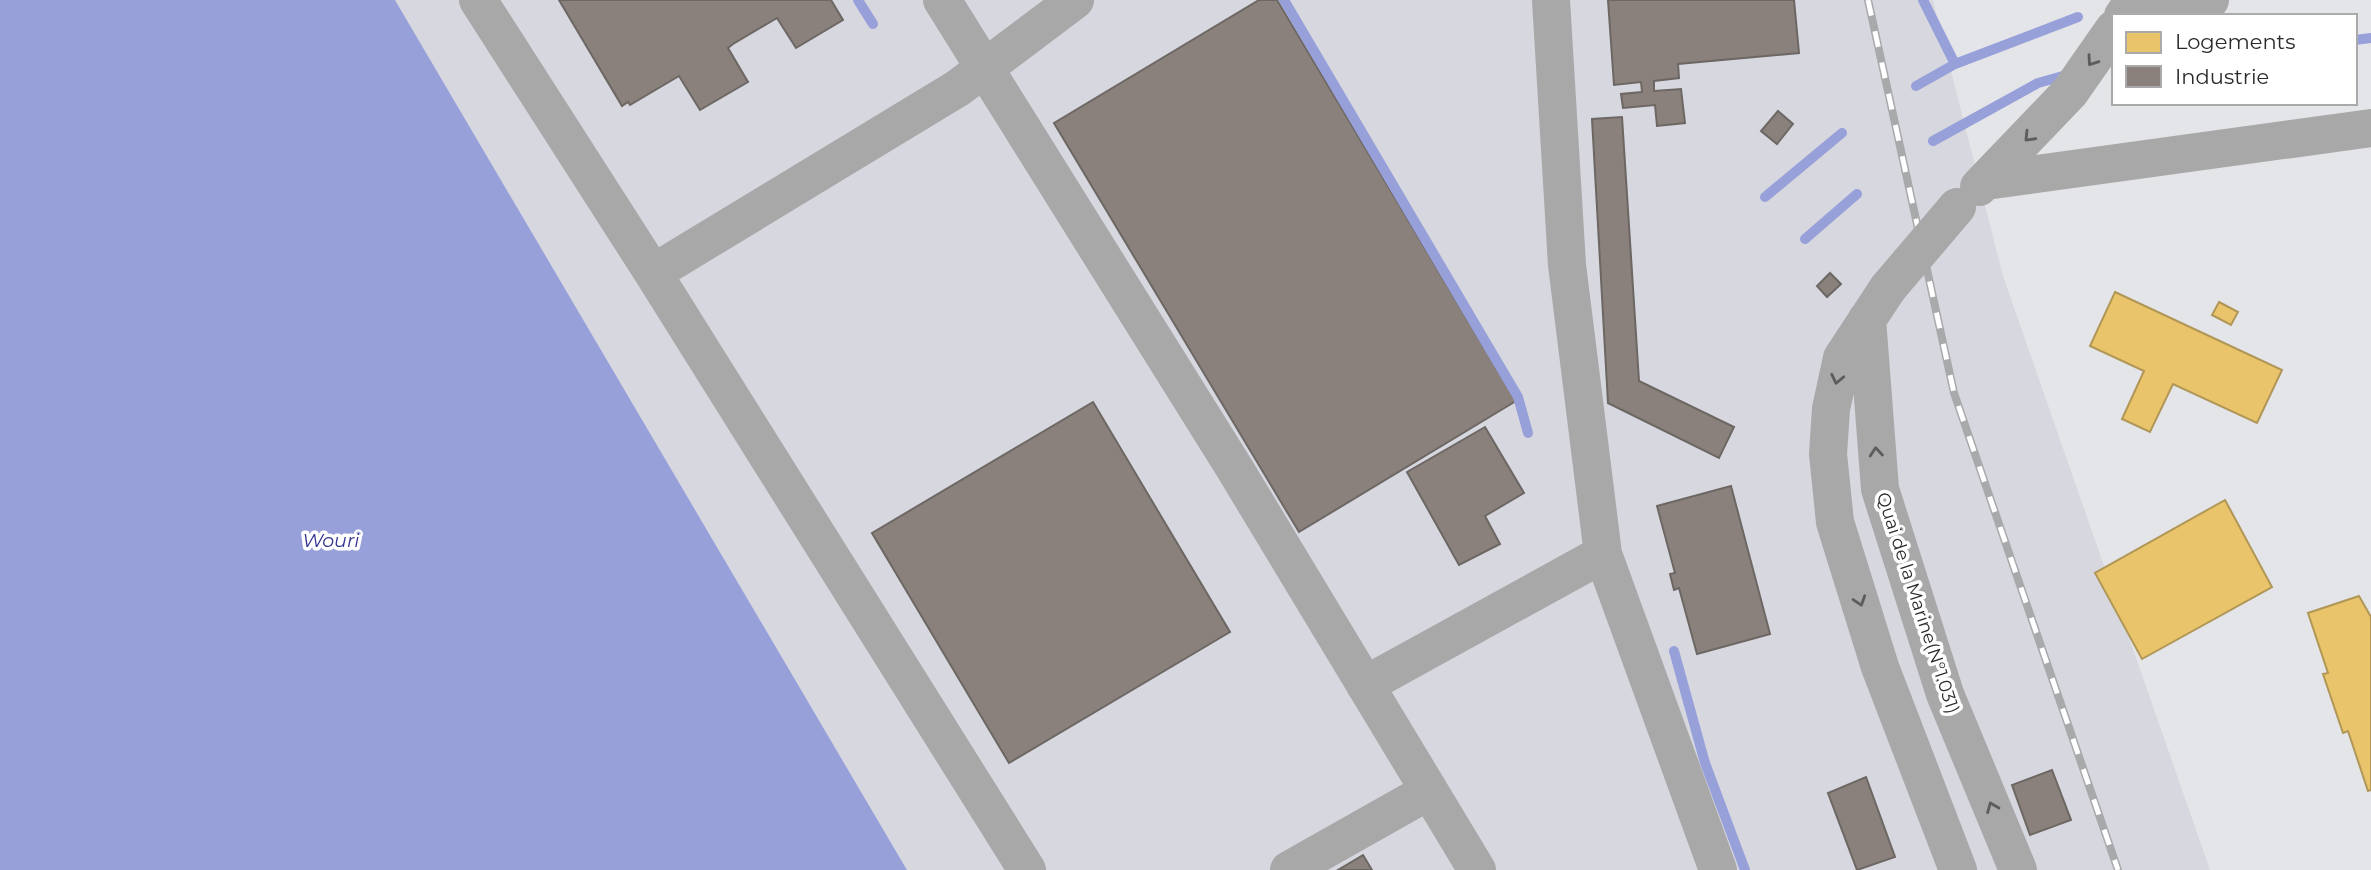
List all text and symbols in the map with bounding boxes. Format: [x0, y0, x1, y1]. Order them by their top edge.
legend [2112, 14, 2357, 105]
text: Logements [2175, 29, 2295, 54]
one-way arrow [2088, 53, 2100, 66]
text: Industrie [2175, 64, 2269, 89]
one-way arrow [2024, 129, 2037, 142]
one-way arrow [1831, 373, 1846, 385]
one-way arrow [1869, 446, 1884, 457]
street label: Quai de la Marine(N°1.031) [1872, 490, 1964, 716]
water label: Wouri [303, 529, 360, 552]
one-way arrow [1851, 595, 1866, 607]
one-way arrow [1986, 802, 2000, 814]

